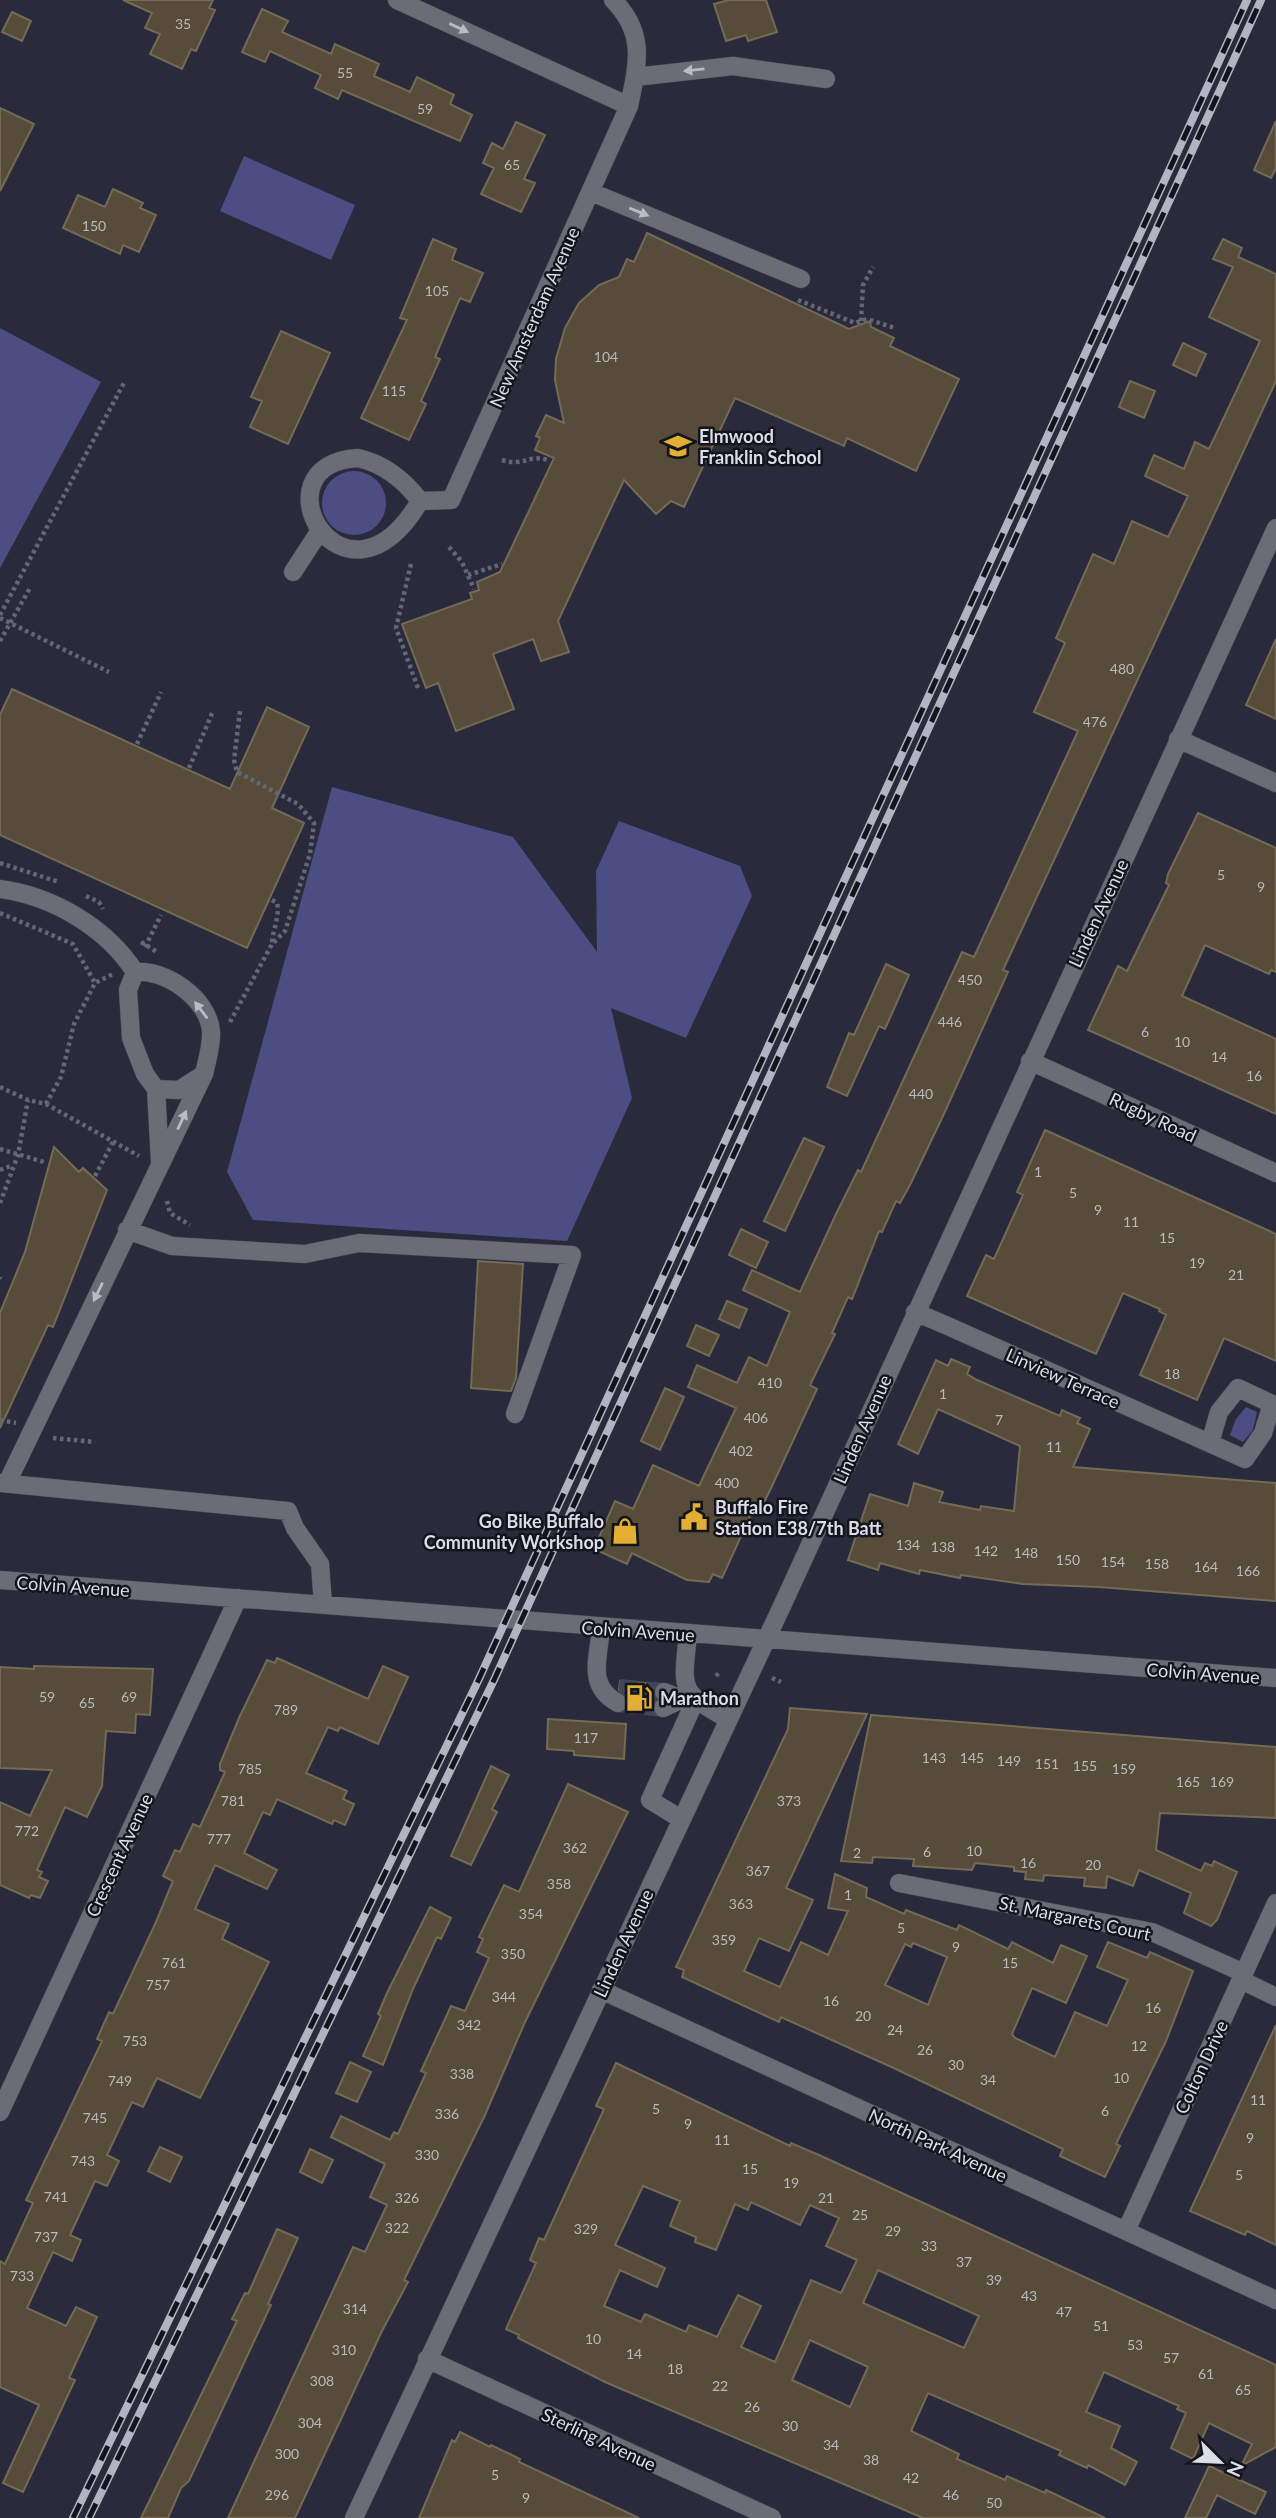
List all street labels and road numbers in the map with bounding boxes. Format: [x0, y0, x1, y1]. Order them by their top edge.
street label: New Amsterdam Avenue [484, 223, 584, 411]
street label: Linden Avenue [1063, 855, 1133, 971]
street label: Rugby Road [1106, 1087, 1200, 1147]
street label: Linview Terrace [1003, 1343, 1123, 1413]
street label: Linden Avenue [828, 1371, 896, 1487]
street label: Colvin Avenue [16, 1571, 130, 1601]
street label: Colvin Avenue [581, 1616, 695, 1646]
street label: Colvin Avenue [1146, 1658, 1260, 1688]
street label: Crescent Avenue [81, 1790, 157, 1920]
street label: Linden Avenue [588, 1885, 658, 2001]
street label: St. Margarets Court [997, 1891, 1153, 1945]
street label: Colton Drive [1170, 2017, 1232, 2117]
street label: North Park Avenue [865, 2103, 1011, 2187]
street label: Sterling Avenue [538, 2403, 660, 2475]

